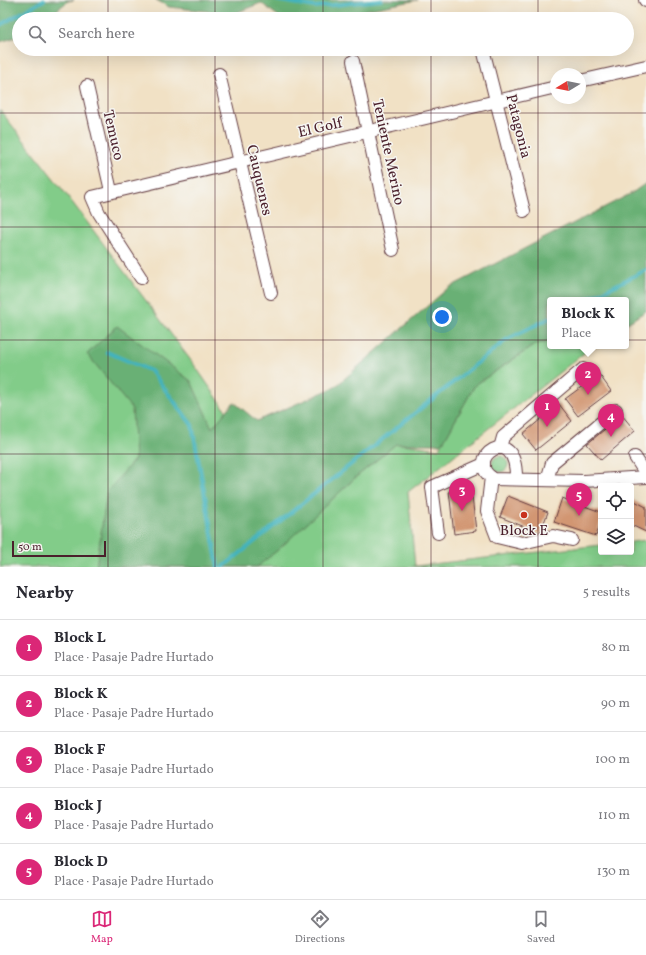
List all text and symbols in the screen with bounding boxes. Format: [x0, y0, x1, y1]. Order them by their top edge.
search box [12, 12, 634, 56]
icon: search [26, 23, 48, 45]
text: Search here [58, 24, 135, 45]
north arrow [550, 68, 586, 104]
street label: Patagonia [499, 92, 536, 161]
street label: Teniente Merino [366, 97, 409, 207]
street label: Temuco [97, 108, 129, 163]
street label: El Golf [296, 113, 346, 144]
street label: Cauquenes [240, 143, 277, 218]
popup [547, 297, 629, 349]
text: Block K [561, 304, 615, 325]
your location [432, 307, 452, 327]
text: Place [561, 325, 591, 343]
pin: 2 [575, 362, 601, 395]
pin: 1 [534, 394, 560, 427]
pin: 4 [598, 404, 624, 437]
pin: 3 [449, 478, 475, 511]
pin: 5 [566, 483, 592, 516]
map controls [598, 483, 634, 555]
button: locate [598, 483, 634, 519]
marker: Block E [519, 510, 529, 520]
button: layers [598, 519, 634, 555]
place label: Block E [500, 521, 548, 542]
scale bar [12, 539, 106, 558]
text: 50 m [18, 540, 42, 555]
text: Nearby [16, 582, 74, 605]
text: 5 results [583, 584, 630, 602]
text: Block L [54, 628, 106, 649]
text: 1 [26, 639, 32, 657]
text: 80 m [601, 639, 630, 657]
text: Place · Pasaje Padre Hurtado [54, 649, 214, 667]
text: Block K [54, 684, 108, 705]
text: 2 [26, 695, 32, 713]
text: 90 m [601, 695, 630, 713]
text: Place · Pasaje Padre Hurtado [54, 705, 214, 723]
text: Block F [54, 740, 105, 761]
text: 3 [26, 751, 32, 769]
text: 100 m [595, 751, 630, 769]
text: Place · Pasaje Padre Hurtado [54, 761, 214, 779]
text: Block J [54, 796, 102, 817]
text: 4 [25, 807, 33, 825]
text: 110 m [598, 807, 630, 825]
text: Place · Pasaje Padre Hurtado [54, 817, 214, 835]
text: Block D [54, 852, 108, 873]
text: 5 [26, 863, 32, 881]
text: 130 m [597, 863, 630, 881]
text: Place · Pasaje Padre Hurtado [54, 873, 214, 891]
tab: Map [91, 908, 113, 947]
tab: Directions [295, 908, 345, 947]
tab: Saved [527, 908, 555, 947]

